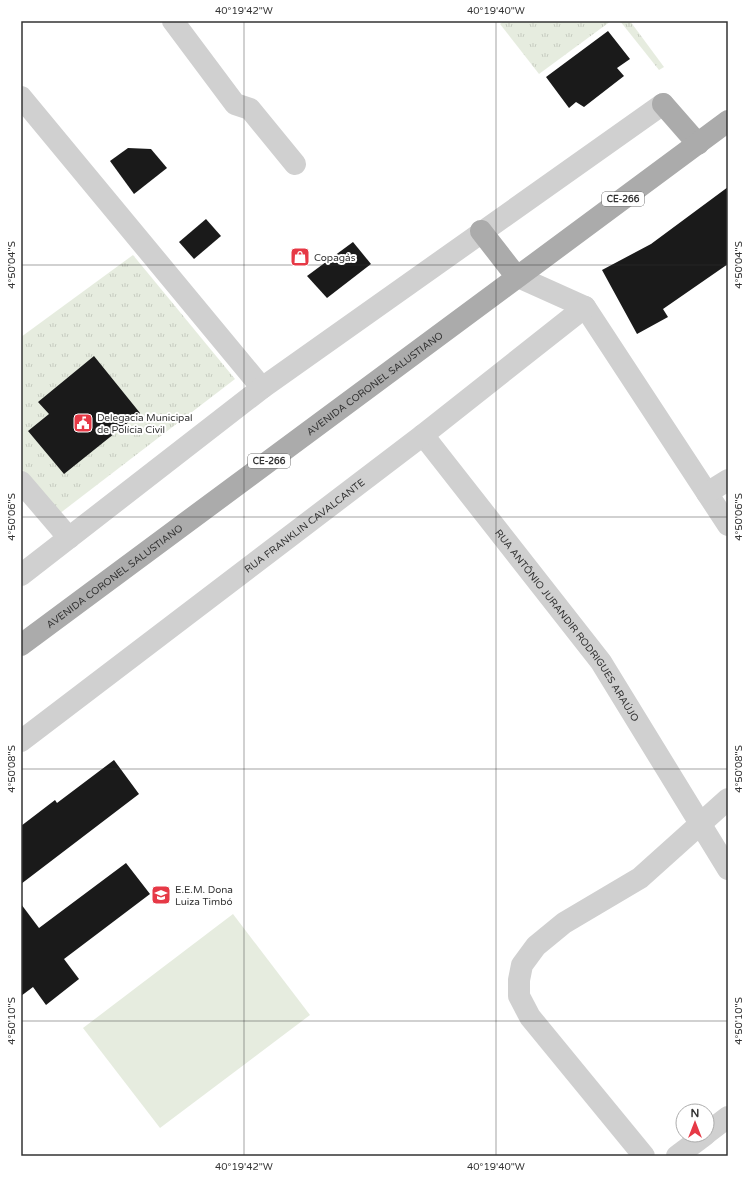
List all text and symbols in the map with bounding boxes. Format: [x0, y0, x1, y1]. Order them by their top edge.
text: 40°19'42"W [215, 5, 273, 17]
text: 40°19'40"W [467, 5, 525, 17]
road number: CE-266 [602, 192, 644, 206]
text: 4°50'04"S [6, 241, 18, 289]
text: 4°50'04"S [733, 241, 745, 289]
shop icon: Copagás [289, 246, 311, 268]
place label: Copagás [314, 252, 356, 264]
street label: AVENIDA CORONEL SALUSTIANO [305, 329, 446, 438]
public building icon: Delegacia Municipal de Polícia Civil [72, 412, 94, 434]
place label: Delegacia Municipal de Polícia Civil [97, 412, 193, 436]
road number: CE-266 [248, 454, 290, 468]
street label: RUA FRANKLIN CAVALCANTE [242, 477, 367, 576]
text: 4°50'06"S [6, 493, 18, 541]
text: 4°50'06"S [733, 493, 745, 541]
street label: AVENIDA CORONEL SALUSTIANO [44, 522, 185, 631]
street label: RUA ANTÔNIO JURANDIR RODRIGUES ARAÚJO [492, 527, 641, 724]
text: 4°50'08"S [6, 745, 18, 793]
text: 4°50'08"S [733, 745, 745, 793]
school or university icon: E.E.M. Dona Luiza Timbó [150, 884, 172, 906]
place label: E.E.M. Dona Luiza Timbó [175, 884, 233, 908]
text: 4°50'10"S [6, 997, 18, 1045]
text: 4°50'10"S [733, 997, 745, 1045]
north arrow [675, 1103, 715, 1143]
text: N [691, 1107, 699, 1120]
text: 40°19'42"W [215, 1161, 273, 1173]
text: 40°19'40"W [467, 1161, 525, 1173]

